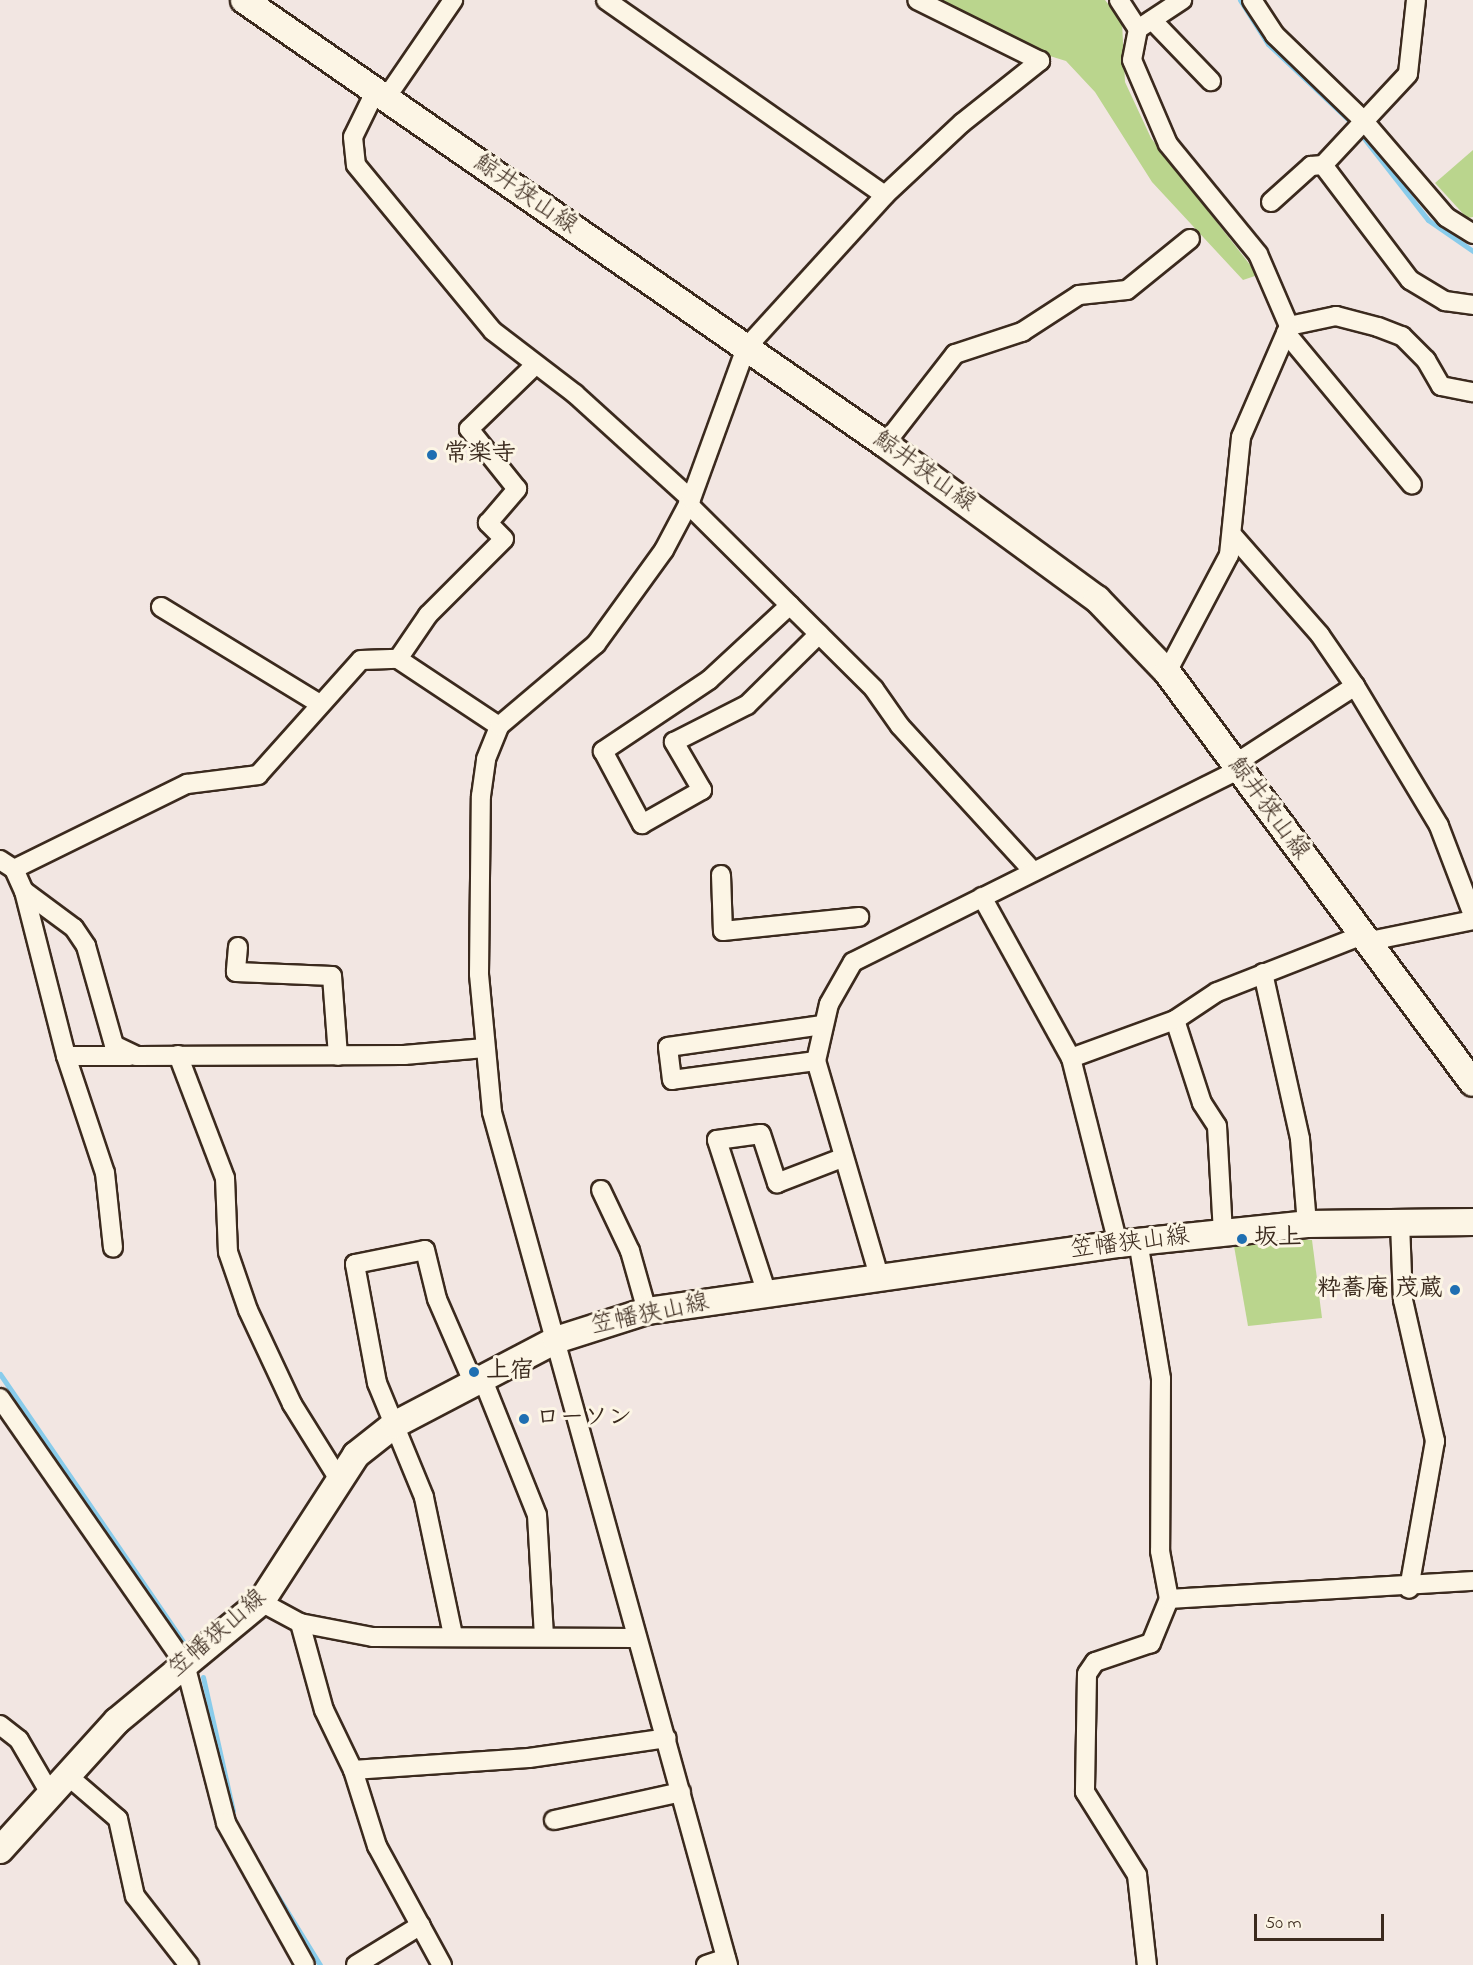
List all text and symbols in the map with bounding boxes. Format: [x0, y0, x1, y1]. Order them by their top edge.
street label: 鯨井狭山線 [468, 149, 582, 241]
street label: 鯨井狭山線 [867, 425, 981, 519]
place label: 常楽寺 [444, 441, 516, 469]
marker: 常楽寺 [425, 448, 439, 462]
street label: 鯨井狭山線 [1221, 752, 1315, 866]
street label: 笠幡狭山線 [1069, 1222, 1191, 1266]
place label: 坂上 [1254, 1225, 1302, 1253]
marker: 坂上 [1235, 1232, 1249, 1246]
place label: 粋蕎庵 茂蔵 [1317, 1276, 1443, 1304]
marker: 粋蕎庵 茂蔵 [1448, 1283, 1462, 1297]
street label: 笠幡狭山線 [588, 1288, 712, 1342]
place label: 上宿 [486, 1358, 534, 1386]
marker: 上宿 [467, 1365, 481, 1379]
place label: ローソン [536, 1405, 632, 1433]
marker: ローソン [517, 1412, 531, 1426]
street label: 笠幡狭山線 [163, 1584, 273, 1684]
scale bar [1257, 1902, 1388, 1940]
text: 50 m [1265, 1911, 1302, 1937]

